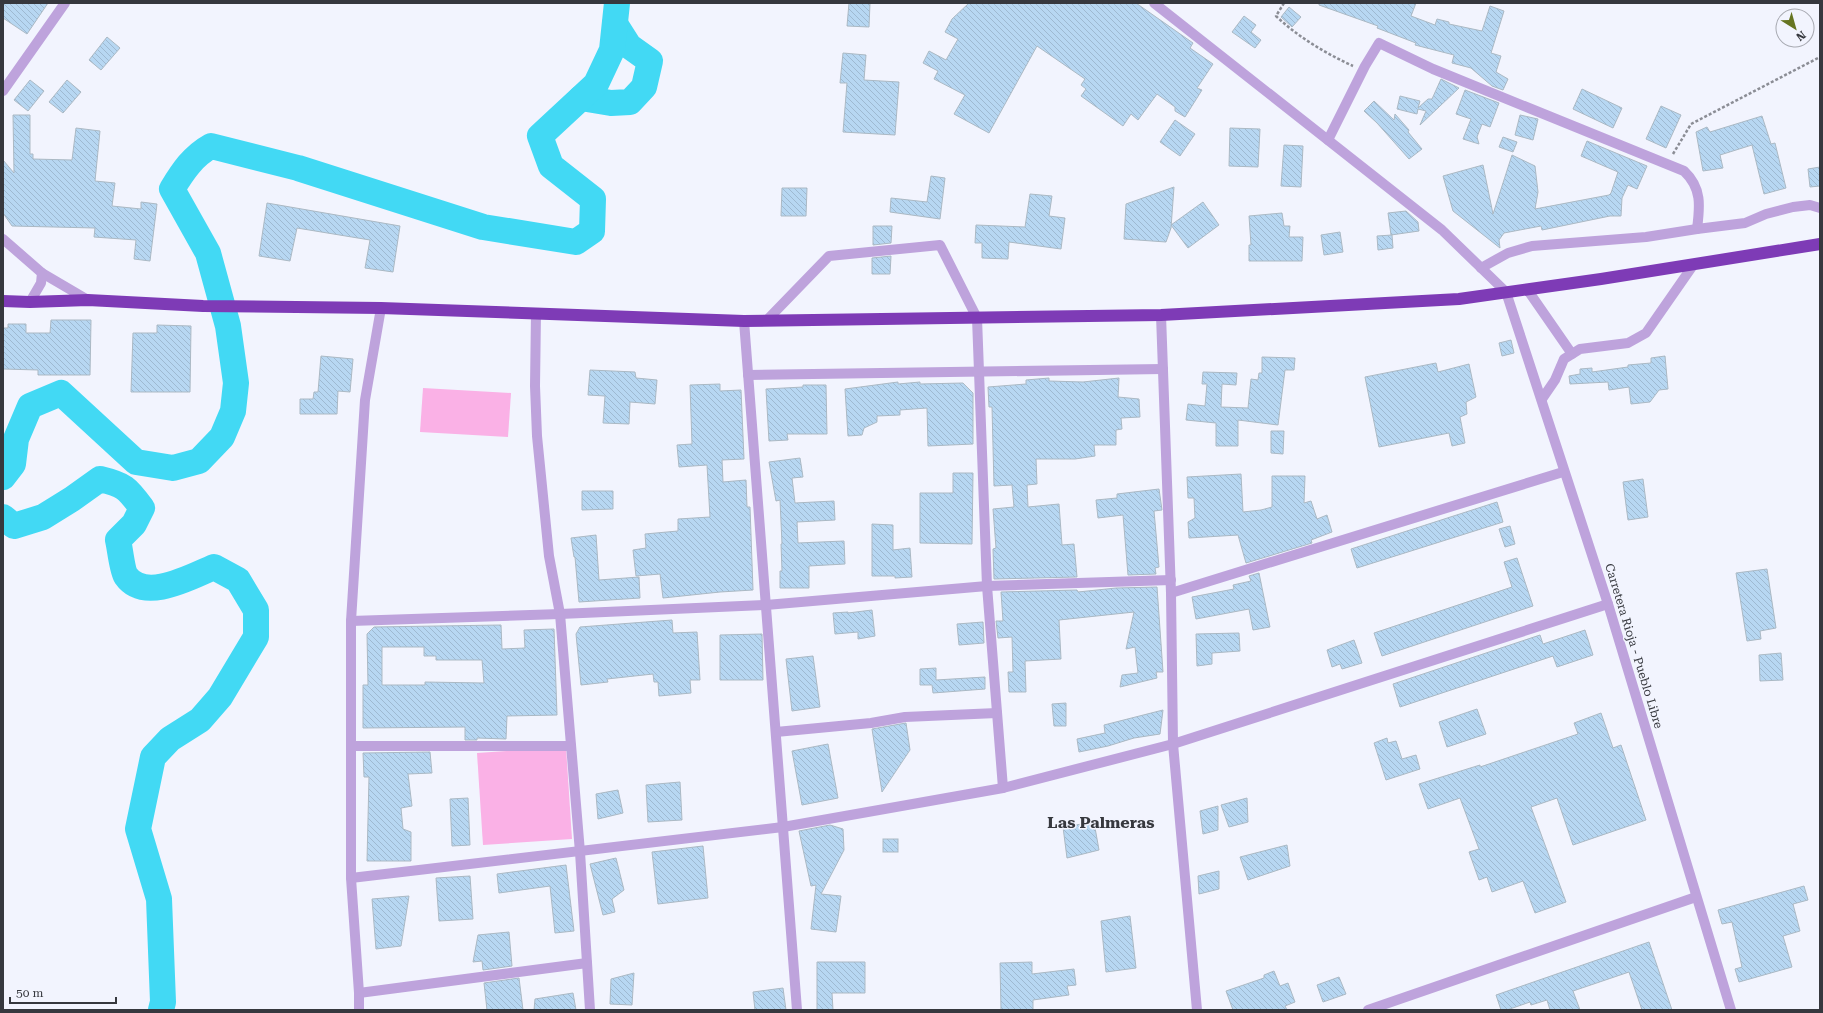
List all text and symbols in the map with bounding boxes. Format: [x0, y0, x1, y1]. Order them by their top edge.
north arrow [1775, 8, 1815, 48]
text: N [1793, 28, 1808, 44]
street label: Carretera Rioja - Pueblo Libre [1602, 562, 1666, 731]
district label: Las Palmeras [1047, 813, 1155, 832]
scale bar [10, 979, 116, 1005]
text: 50 m [16, 986, 43, 1000]

